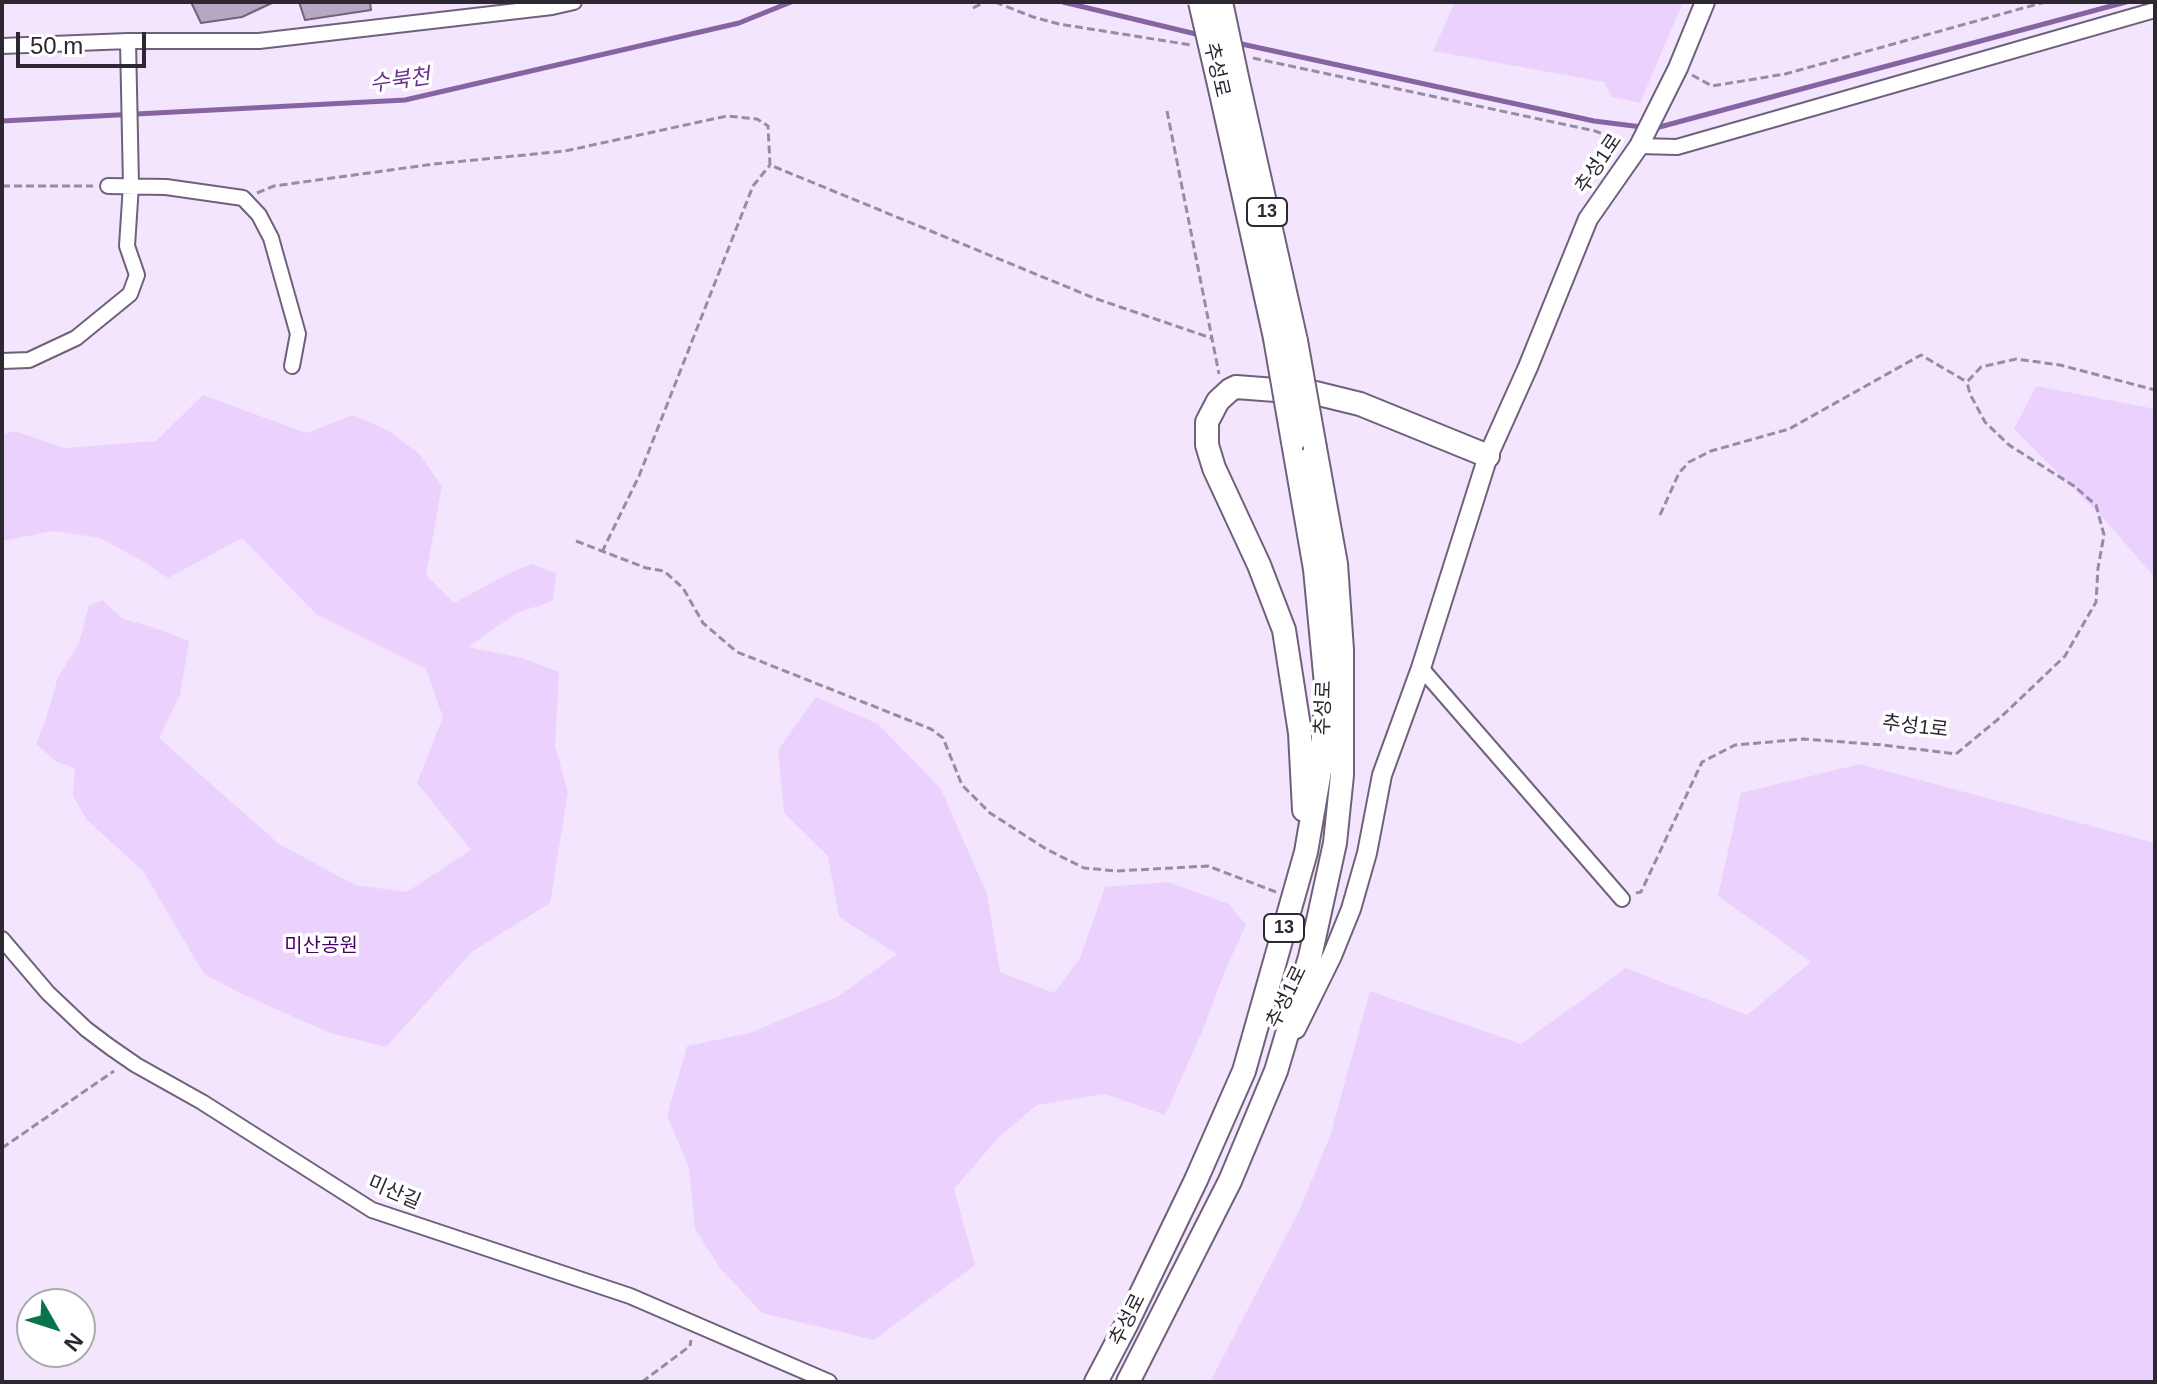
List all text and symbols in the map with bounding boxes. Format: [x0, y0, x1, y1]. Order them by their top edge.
scale bar [20, 16, 150, 66]
text: 50 m [30, 32, 83, 59]
street label: 추성로 [1198, 40, 1234, 100]
water label: 수북천 [368, 64, 432, 98]
street label: 추성1로 [1571, 130, 1627, 198]
road number: 13 [1247, 198, 1287, 226]
street label: 추성로 [1311, 680, 1337, 736]
street label: 추성1로 [1881, 711, 1949, 743]
road number: 13 [1264, 914, 1304, 942]
park label: 미산공원 [284, 934, 358, 958]
street label: 추성1로 [1262, 962, 1312, 1032]
street label: 미산길 [364, 1171, 424, 1215]
north arrow [16, 1288, 96, 1368]
street label: 추성로 [1105, 1290, 1151, 1350]
text: N [59, 1328, 88, 1356]

